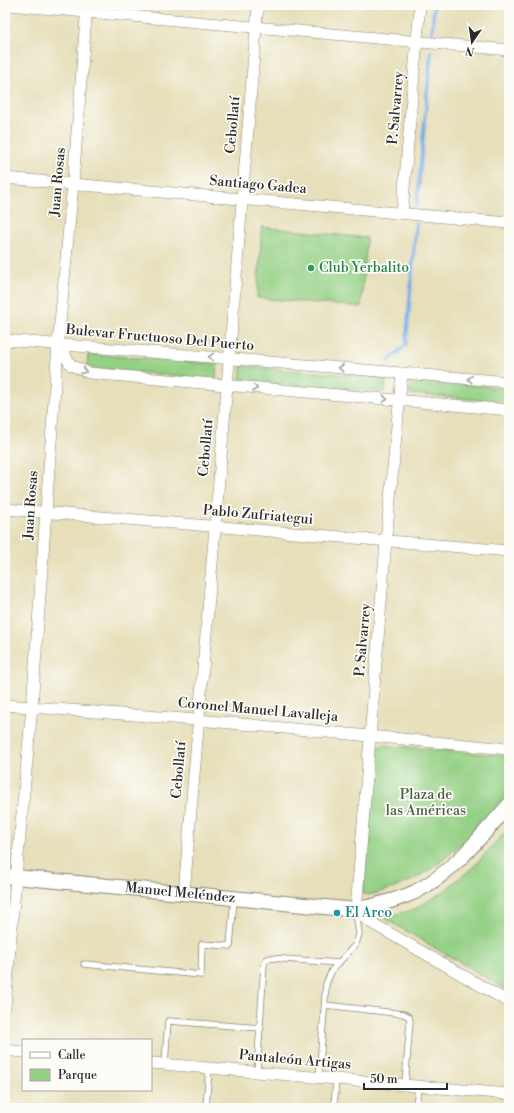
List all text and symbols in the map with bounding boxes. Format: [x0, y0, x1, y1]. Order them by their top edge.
north arrow [452, 22, 492, 62]
text: N [464, 43, 476, 59]
street label: P. Salvarrey [384, 70, 408, 145]
street label: Cebollatí [222, 94, 245, 154]
street label: Juan Rosas [46, 147, 70, 218]
street label: Santiago Gadea [209, 172, 308, 198]
place label: Club Yerbalito [319, 259, 409, 277]
marker: Club Yerbalito [306, 263, 316, 273]
street label: Bulevar Fructuoso Del Puerto [64, 321, 255, 355]
one-way arrow [208, 353, 214, 362]
one-way arrow [338, 364, 344, 373]
one-way arrow [81, 366, 88, 374]
one-way arrow [467, 374, 473, 383]
one-way arrow [252, 384, 258, 393]
one-way arrow [382, 395, 388, 404]
street label: Cebollatí [195, 417, 218, 477]
street label: Juan Rosas [20, 470, 42, 541]
street label: Pablo Zufriategui [202, 501, 314, 529]
street label: P. Salvarrey [351, 602, 375, 677]
street label: Coronel Manuel Lavalleja [177, 694, 340, 726]
street label: Cebollatí [168, 739, 191, 799]
park label: Plaza de las Américas [386, 786, 466, 820]
street label: Manuel Meléndez [124, 879, 236, 907]
place label: El Arco [345, 904, 392, 922]
marker: El Arco [332, 908, 342, 918]
legend [22, 1039, 152, 1091]
street label: Pantaleón Artigas [238, 1046, 352, 1074]
text: Calle [58, 1048, 85, 1063]
scale bar [364, 1065, 447, 1091]
text: Parque [58, 1068, 97, 1083]
text: 50 m [370, 1072, 398, 1087]

